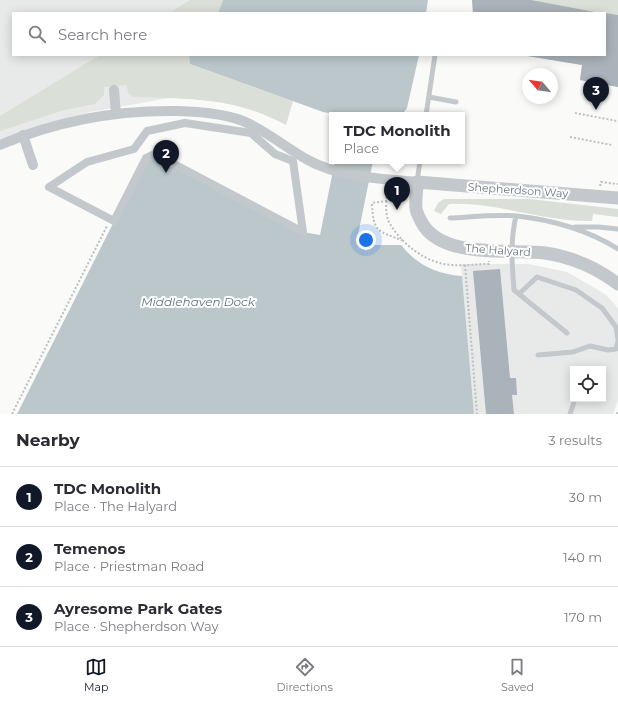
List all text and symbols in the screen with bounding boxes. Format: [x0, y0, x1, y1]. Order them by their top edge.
search box [12, 12, 606, 56]
icon: search [26, 23, 48, 45]
text: Search here [58, 25, 147, 44]
north arrow [522, 68, 558, 104]
pin: 3 [583, 77, 609, 110]
popup [329, 112, 465, 164]
text: TDC Monolith [343, 121, 451, 140]
pin: 2 [153, 140, 179, 173]
text: Place [343, 140, 379, 156]
pin: 1 [384, 177, 410, 210]
street label: Shepherdson Way [467, 180, 569, 200]
your location [356, 230, 376, 250]
street label: The Halyard [465, 241, 531, 259]
water label: Middlehaven Dock [141, 294, 256, 309]
map controls [570, 366, 606, 402]
button: locate [570, 366, 606, 402]
text: Nearby [16, 430, 80, 450]
text: 3 results [548, 432, 602, 448]
text: TDC Monolith [54, 479, 161, 498]
text: 1 [26, 489, 32, 505]
text: 30 m [569, 489, 602, 505]
text: Place · The Halyard [54, 498, 177, 514]
text: Temenos [54, 539, 125, 558]
text: 2 [25, 549, 33, 565]
text: 140 m [563, 549, 602, 565]
text: Place · Priestman Road [54, 558, 204, 574]
text: Ayresome Park Gates [54, 599, 222, 618]
text: 3 [25, 609, 33, 625]
text: 170 m [564, 609, 602, 625]
text: Place · Shepherdson Way [54, 618, 218, 634]
tab: Map [84, 656, 108, 694]
tab: Directions [277, 656, 333, 694]
tab: Saved [501, 656, 534, 694]

